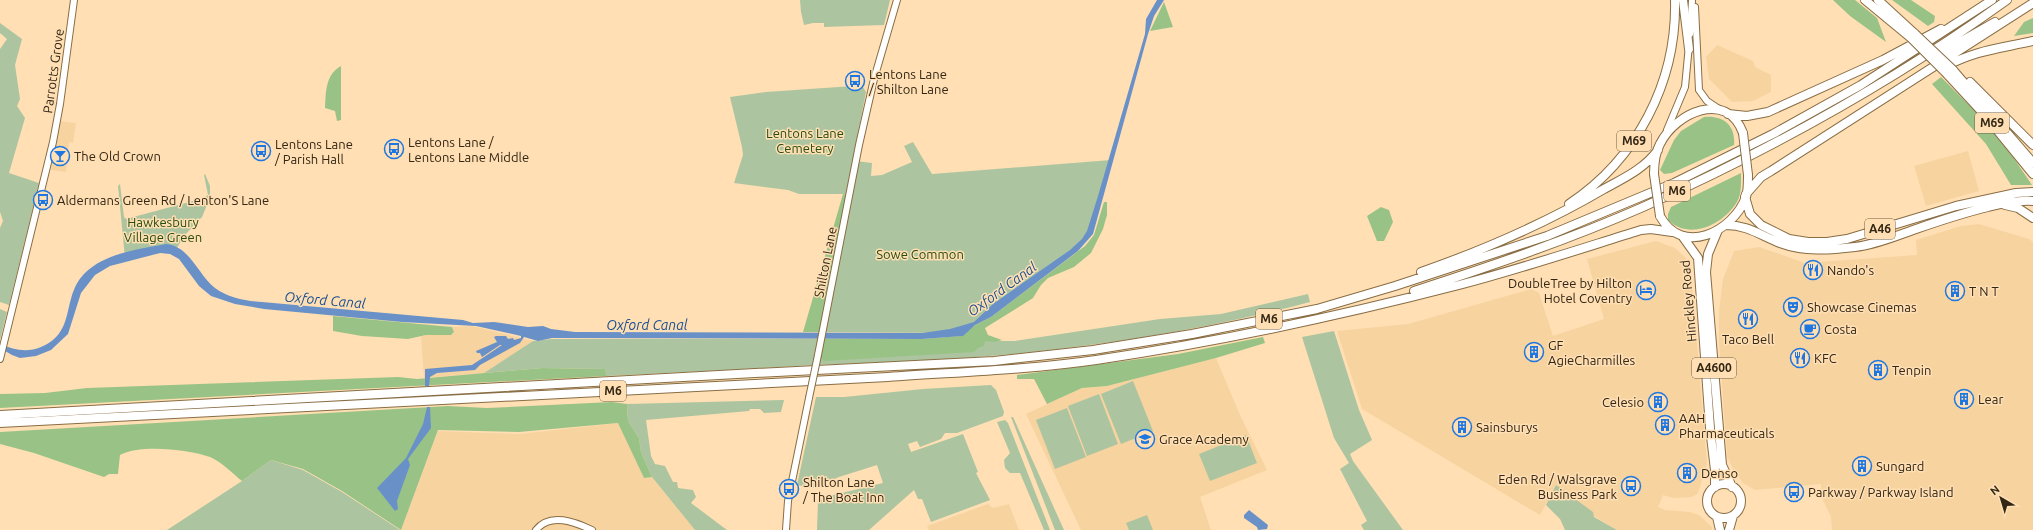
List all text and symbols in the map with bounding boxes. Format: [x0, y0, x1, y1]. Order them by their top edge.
street label: Parrotts Grove [40, 28, 66, 114]
place label: Lentons Lane / Shilton Lane [868, 67, 949, 96]
bus stop icon: Lentons Lane / Shilton Lane [844, 70, 866, 92]
road number: M69 [1975, 113, 2009, 133]
park label: Lentons Lane Cemetery [766, 126, 844, 155]
road number: M69 [1617, 131, 1651, 151]
place label: Lentons Lane / Lentons Lane Middle [408, 135, 529, 164]
place label: Lentons Lane / Parish Hall [274, 137, 353, 166]
bus stop icon: Lentons Lane / Lentons Lane Middle [383, 138, 405, 160]
bus stop icon: Lentons Lane / Parish Hall [250, 140, 272, 162]
bar icon: The Old Crown [49, 145, 71, 167]
place label: The Old Crown [74, 149, 161, 163]
road number: M6 [1664, 181, 1690, 201]
bus stop icon: Aldermans Green Rd / Lenton'S Lane [32, 189, 54, 211]
place label: Aldermans Green Rd / Lenton'S Lane [57, 193, 269, 207]
park label: Hawkesbury Village Green [124, 215, 202, 244]
road number: A46 [1865, 219, 1895, 239]
street label: Shilton Lane [811, 225, 839, 299]
park label: Sowe Common [876, 247, 964, 261]
water label: Oxford Canal [964, 259, 1040, 319]
restaurant icon: Nando's [1802, 259, 1824, 281]
street label: Hinckley Road [1677, 260, 1699, 342]
place label: Nando's [1827, 263, 1874, 277]
place label: DoubleTree by Hilton Hotel Coventry [1508, 276, 1632, 305]
hotel icon: DoubleTree by Hilton Hotel Coventry [1635, 279, 1657, 301]
building icon: T N T [1944, 280, 1966, 302]
place label: T N T [1969, 284, 1999, 298]
water label: Oxford Canal [284, 288, 366, 312]
theatre icon: Showcase Cinemas [1782, 296, 1804, 318]
place label: Showcase Cinemas [1807, 300, 1917, 314]
restaurant icon: Taco Bell [1737, 308, 1759, 330]
road number: M6 [1256, 309, 1282, 329]
water label: Oxford Canal [606, 317, 688, 333]
cafe icon: Costa [1799, 318, 1821, 340]
place label: Costa [1824, 322, 1857, 336]
place label: Taco Bell [1722, 332, 1775, 346]
place label: GF AgieCharmilles [1548, 338, 1636, 367]
building icon: GF AgieCharmilles [1523, 341, 1545, 363]
restaurant icon: KFC [1789, 347, 1811, 369]
place label: KFC [1814, 351, 1837, 365]
road number: A4600 [1692, 358, 1736, 378]
building icon: Tenpin [1867, 359, 1889, 381]
place label: Tenpin [1892, 363, 1931, 377]
road number: M6 [600, 381, 626, 401]
building icon: Lear [1953, 388, 1975, 410]
building icon: Celesio [1647, 391, 1669, 413]
place label: Lear [1978, 392, 2003, 406]
place label: Celesio [1602, 395, 1644, 409]
place label: AAH Pharmaceuticals [1679, 411, 1775, 440]
building icon: AAH Pharmaceuticals [1654, 414, 1676, 436]
building icon: Sainsburys [1451, 416, 1473, 438]
place label: Sainsburys [1476, 420, 1538, 434]
school or university icon: Grace Academy [1134, 428, 1156, 450]
place label: Grace Academy [1159, 432, 1249, 446]
building icon: Sungard [1851, 455, 1873, 477]
place label: Sungard [1876, 459, 1924, 473]
building icon: Denso [1676, 462, 1698, 484]
place label: Denso [1701, 466, 1738, 480]
place label: Eden Rd / Walsgrave Business Park [1498, 472, 1617, 501]
place label: Shilton Lane / The Boat Inn [802, 475, 884, 504]
bus stop icon: Eden Rd / Walsgrave Business Park [1620, 475, 1642, 497]
bus stop icon: Shilton Lane / The Boat Inn [778, 478, 800, 500]
north arrow [1981, 478, 2021, 518]
bus stop icon: Parkway / Parkway Island [1783, 481, 1805, 503]
text: N [1988, 483, 2002, 497]
place label: Parkway / Parkway Island [1808, 485, 1954, 499]

